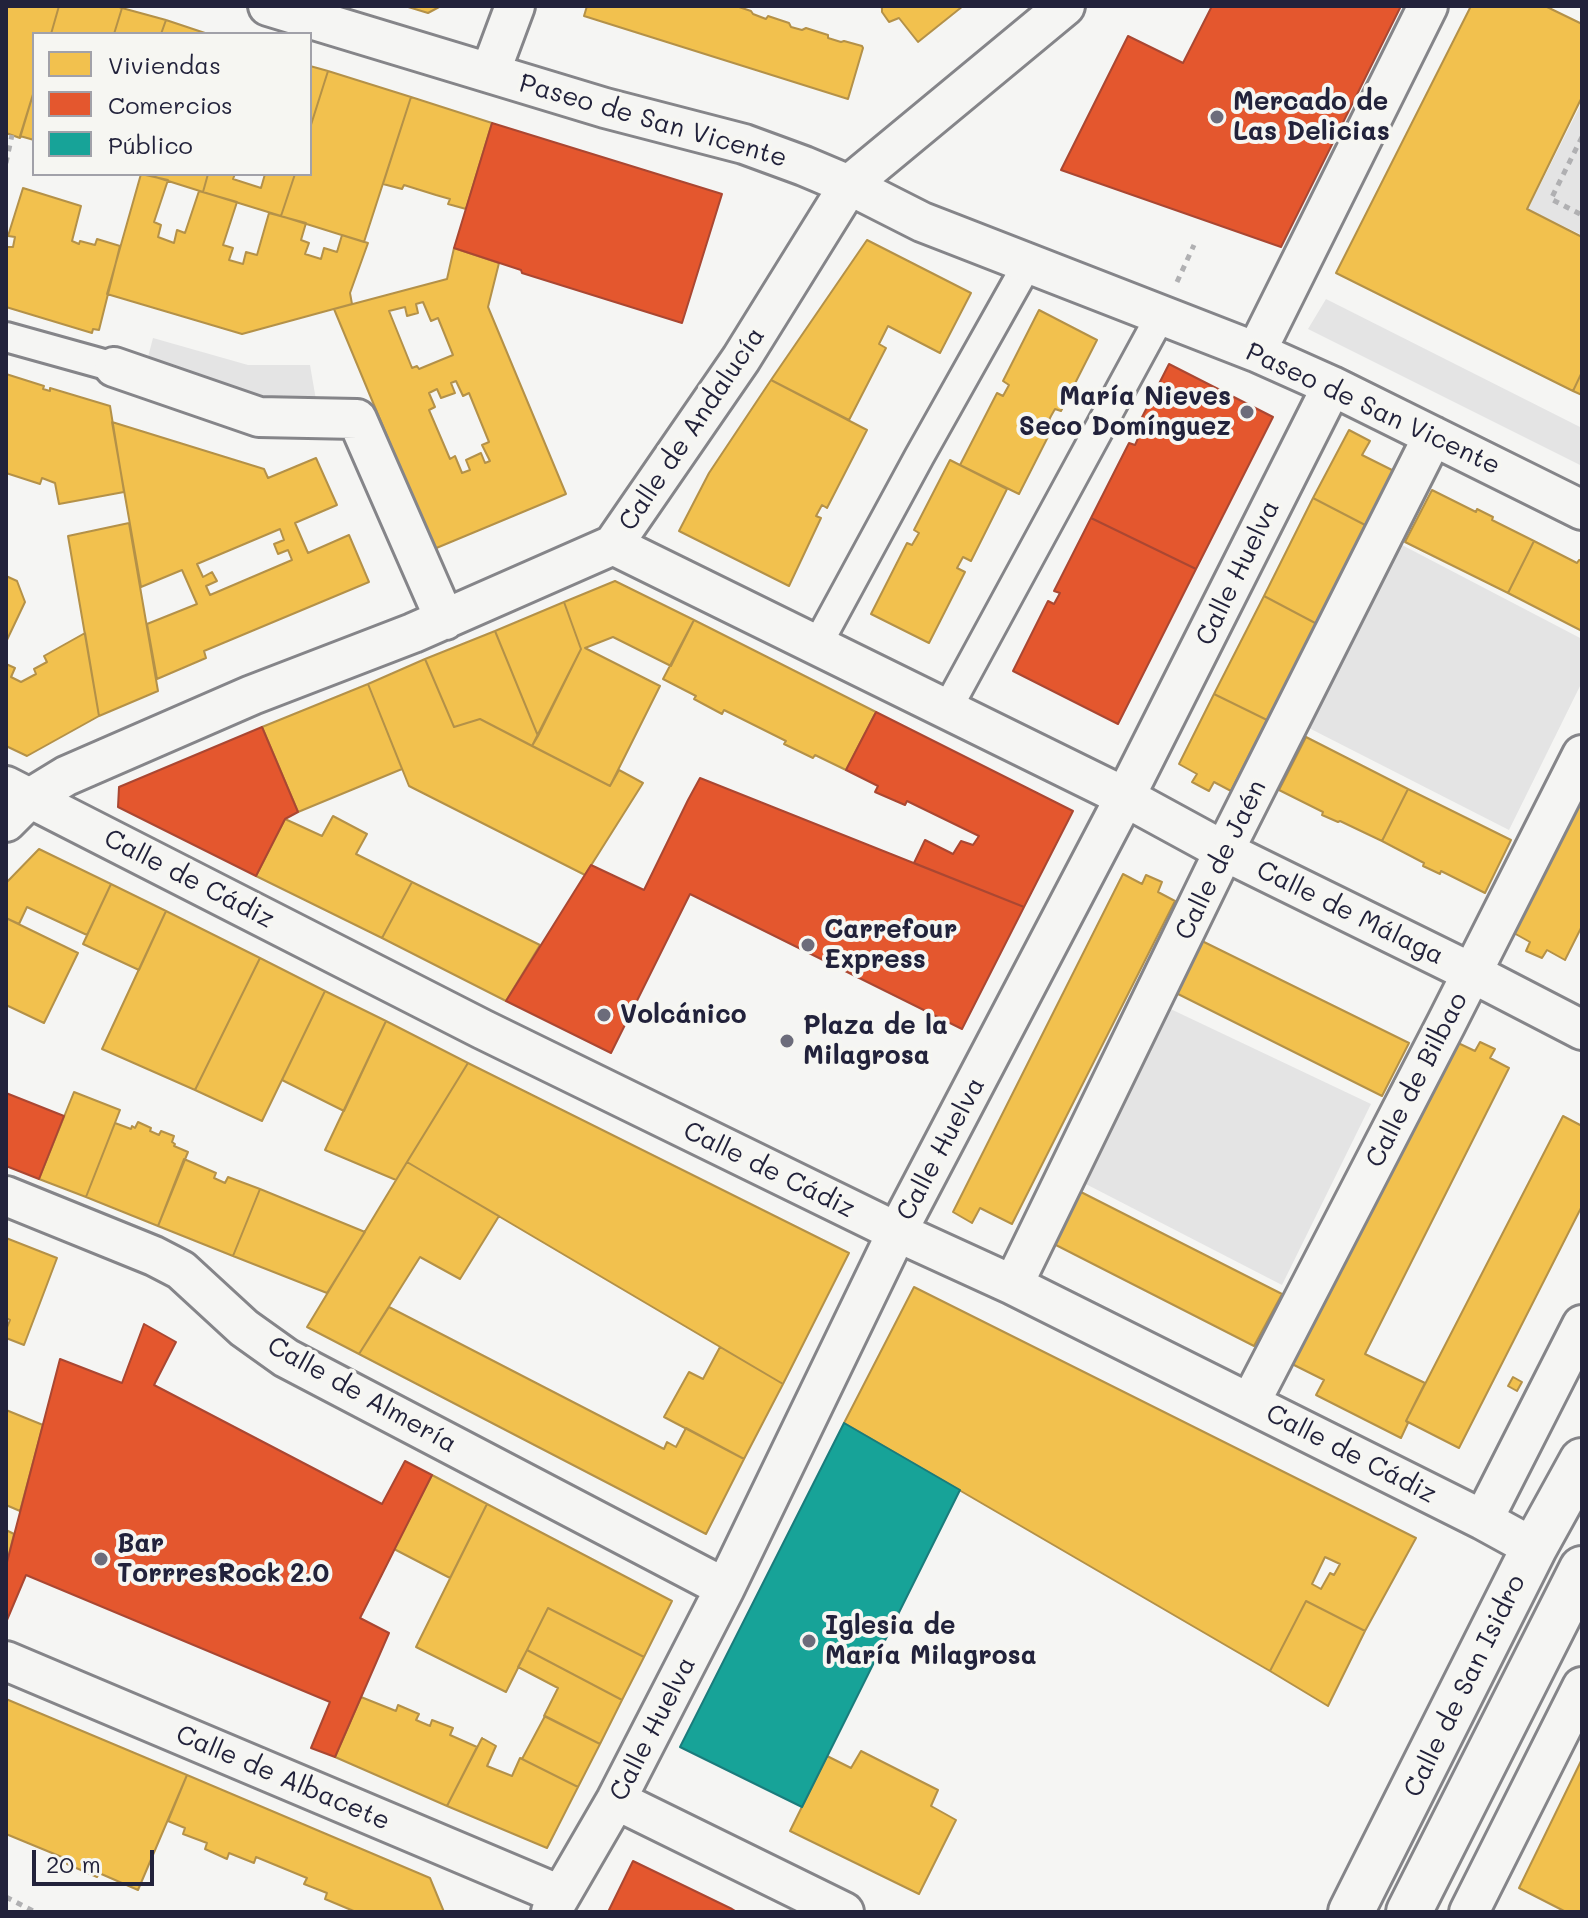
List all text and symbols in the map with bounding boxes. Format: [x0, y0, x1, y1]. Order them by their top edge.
legend [32, 32, 312, 176]
text: Viviendas [108, 49, 221, 80]
street label: Paseo de San Vicente [516, 68, 790, 174]
place label: Mercado de Las Delicias [1233, 86, 1390, 148]
text: Comercios [108, 89, 233, 120]
marker: Mercado de Las Delicias [1208, 108, 1226, 126]
text: Público [108, 129, 193, 160]
street label: Calle de Andalucía [612, 321, 772, 537]
street label: Paseo de San Vicente [1241, 336, 1505, 482]
place label: María Nieves Seco Domínguez [1019, 381, 1231, 442]
marker: María Nieves Seco Domínguez [1238, 403, 1256, 421]
street label: Calle Huelva [1189, 495, 1287, 651]
street label: Calle de Jaén [1169, 775, 1273, 945]
street label: Calle de Cádiz [99, 823, 279, 935]
street label: Calle de Málaga [1251, 854, 1449, 972]
place label: Carrefour Express [824, 914, 957, 976]
marker: Carrefour Express [799, 936, 817, 954]
street label: Calle de Bilbao [1360, 987, 1474, 1173]
place label: Volcánico [620, 999, 747, 1031]
marker: Volcánico [595, 1006, 613, 1024]
place label: Plaza de la Milagrosa [803, 1010, 948, 1072]
marker: Plaza de la Milagrosa [778, 1032, 796, 1050]
street label: Calle Huelva [890, 1072, 992, 1226]
street label: Calle de Cádiz [678, 1115, 860, 1225]
street label: Calle de Almería [262, 1330, 462, 1460]
street label: Calle de Cádiz [1261, 1398, 1441, 1510]
place label: Bar TorrresRock 2.0 [117, 1528, 329, 1590]
marker: Bar TorrresRock 2.0 [92, 1550, 110, 1568]
street label: Calle de San Isidro [1398, 1570, 1532, 1802]
place label: Iglesia de María Milagrosa [825, 1610, 1037, 1672]
marker: Iglesia de María Milagrosa [800, 1632, 818, 1650]
street label: Calle Huelva [603, 1652, 703, 1806]
street label: Calle de Albacete [171, 1719, 395, 1837]
scale bar [36, 1834, 158, 1884]
text: 20 m [46, 1848, 101, 1879]

